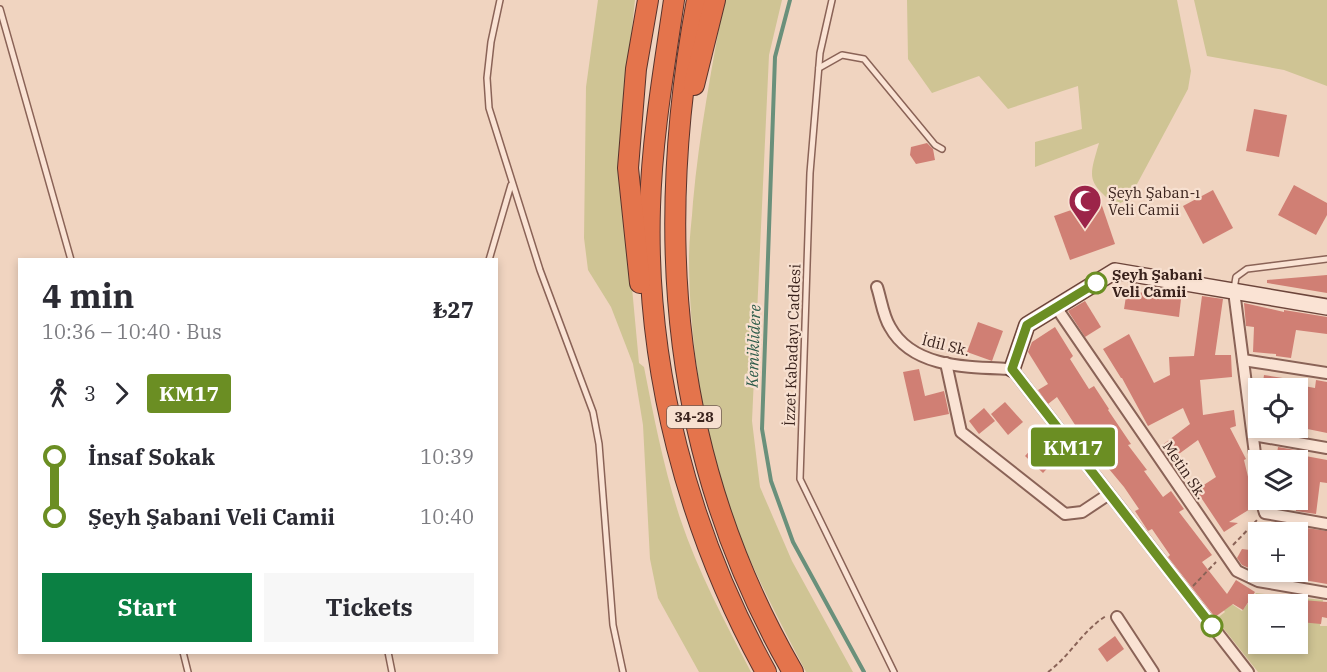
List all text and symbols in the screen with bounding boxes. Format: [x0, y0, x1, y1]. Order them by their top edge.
mosque icon: Şeyh Şaban-ı Veli Camii [1067, 183, 1103, 230]
place label: Şeyh Şaban-ı Veli Camii [1108, 183, 1200, 219]
street label: İzzet Kabadayı Caddesi [780, 263, 804, 426]
place label: Şeyh Şabani Veli Camii [1112, 265, 1203, 301]
marker: Şeyh Şabani Veli Camii [1085, 272, 1107, 294]
text: 4 min [42, 274, 134, 317]
text: ₺27 [433, 295, 474, 324]
water label: Kemiklidere [742, 304, 764, 389]
text: 10:36 – 10:40 · Bus [42, 318, 222, 345]
street label: İdil Sk. [920, 330, 972, 360]
icon: walk [42, 377, 75, 410]
icon: forward [105, 377, 138, 410]
map controls [1248, 378, 1308, 654]
button: locate [1248, 378, 1308, 438]
text: KM17 [159, 379, 219, 407]
text: 3 [84, 380, 96, 407]
road number: 34-28 [667, 406, 721, 428]
line badge: KM17 [1031, 428, 1115, 466]
text: KM17 [1043, 433, 1103, 461]
street label: Metin Sk. [1159, 437, 1211, 503]
text: İnsaf Sokak [88, 442, 215, 471]
text: 10:39 [420, 443, 474, 470]
button: layers [1248, 450, 1308, 510]
text: Şeyh Şabani Veli Camii [88, 502, 335, 531]
text: 10:40 [420, 503, 474, 530]
button: + [1248, 522, 1308, 582]
button: Start [42, 573, 252, 642]
button: Tickets [264, 573, 474, 642]
button: − [1248, 594, 1308, 654]
unlabelled marker [1201, 615, 1223, 637]

